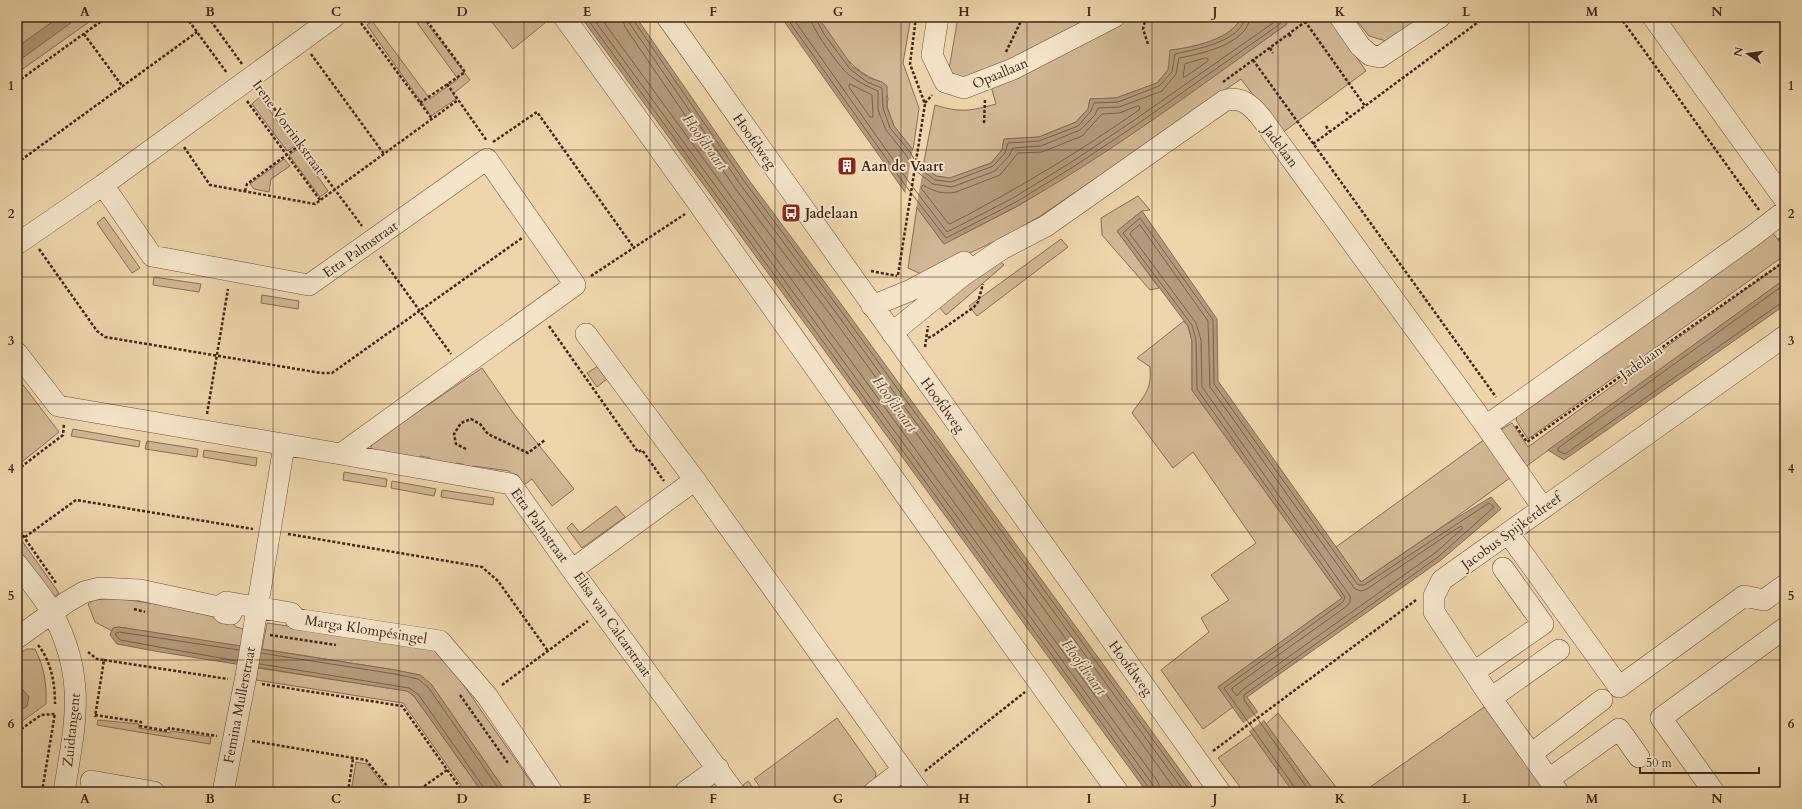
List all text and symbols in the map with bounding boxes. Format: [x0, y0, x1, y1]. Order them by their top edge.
text: A [80, 3, 90, 21]
text: B [205, 3, 215, 21]
text: C [331, 3, 341, 21]
text: D [456, 3, 468, 21]
text: E [583, 3, 591, 21]
text: F [709, 3, 717, 21]
text: G [833, 3, 844, 21]
text: H [958, 3, 970, 21]
text: I [1086, 3, 1092, 21]
text: J [1211, 3, 1218, 21]
text: K [1335, 3, 1346, 21]
text: L [1462, 3, 1471, 21]
text: M [1586, 3, 1599, 21]
text: N [1711, 3, 1723, 21]
north arrow [1728, 34, 1768, 74]
text: N [1730, 45, 1747, 58]
street label: Opaallaan [969, 53, 1031, 94]
street label: Irene Vorrinkstraat [248, 76, 330, 179]
text: 1 [8, 77, 14, 95]
text: 1 [1788, 77, 1794, 95]
water label: Hoofdvaart [678, 110, 733, 175]
street label: Hoofdweg [728, 110, 781, 173]
street label: Jadelaan [1257, 120, 1303, 171]
building icon: Aan de Vaart [836, 155, 858, 177]
place label: Aan de Vaart [861, 157, 944, 176]
bus stop icon: Jadelaan [780, 202, 802, 224]
place label: Jadelaan [803, 204, 858, 223]
text: 2 [8, 205, 15, 223]
text: 2 [1788, 205, 1795, 223]
street label: Etta Palmstraat [319, 216, 402, 282]
text: 3 [8, 332, 15, 350]
text: 3 [1788, 332, 1795, 350]
street label: Jadelaan [1614, 341, 1667, 385]
water label: Hoofdvaart [868, 372, 923, 437]
street label: Hoofdweg [916, 374, 969, 437]
text: 4 [8, 460, 15, 478]
text: 4 [1788, 460, 1795, 478]
street label: Etta Palmstraat [506, 484, 573, 567]
street label: Jacobus Spijkerdreef [1456, 487, 1567, 575]
street label: Elisa van Calcarstraat [569, 568, 656, 681]
text: 5 [8, 587, 14, 605]
text: 5 [1788, 587, 1794, 605]
street label: Marga Klompésingel [303, 610, 429, 649]
water label: Hoofdvaart [1057, 635, 1112, 700]
street label: Hoofdweg [1104, 637, 1157, 700]
street label: Femina Mullerstraat [219, 645, 260, 765]
street label: Zuidtangent [58, 692, 85, 768]
text: 6 [8, 715, 15, 733]
text: 6 [1788, 715, 1795, 733]
scale bar [1640, 749, 1759, 775]
text: 50 m [1646, 755, 1673, 771]
text: A [80, 790, 90, 808]
text: B [205, 790, 215, 808]
text: C [331, 790, 341, 808]
text: D [456, 790, 468, 808]
text: E [583, 790, 591, 808]
text: F [709, 790, 717, 808]
text: G [833, 790, 844, 808]
text: H [958, 790, 970, 808]
text: I [1086, 790, 1092, 808]
text: J [1211, 790, 1218, 808]
text: K [1335, 790, 1346, 808]
text: L [1462, 790, 1471, 808]
text: M [1586, 790, 1599, 808]
text: N [1711, 790, 1723, 808]

